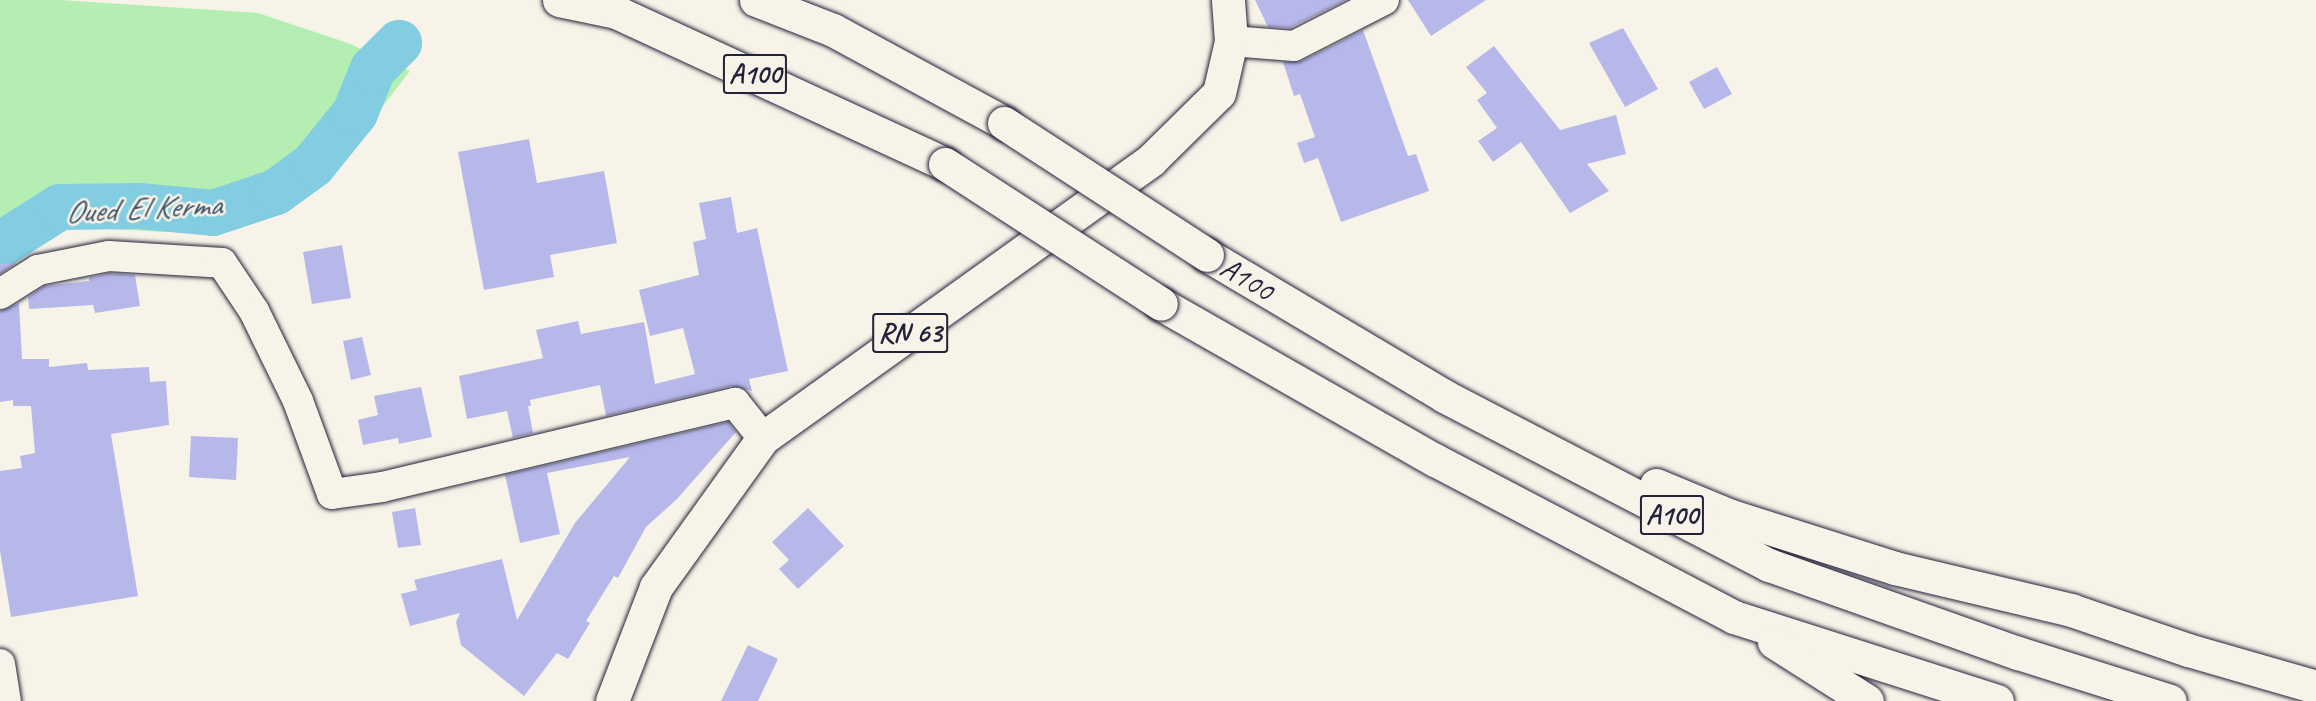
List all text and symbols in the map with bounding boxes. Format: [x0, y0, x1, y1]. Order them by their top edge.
road number: A100 [722, 49, 788, 99]
water label: Oued El Kerma [63, 186, 223, 232]
street label: A100 [1214, 249, 1280, 309]
road number: RN 63 [871, 308, 949, 358]
road number: A100 [1639, 490, 1705, 540]

